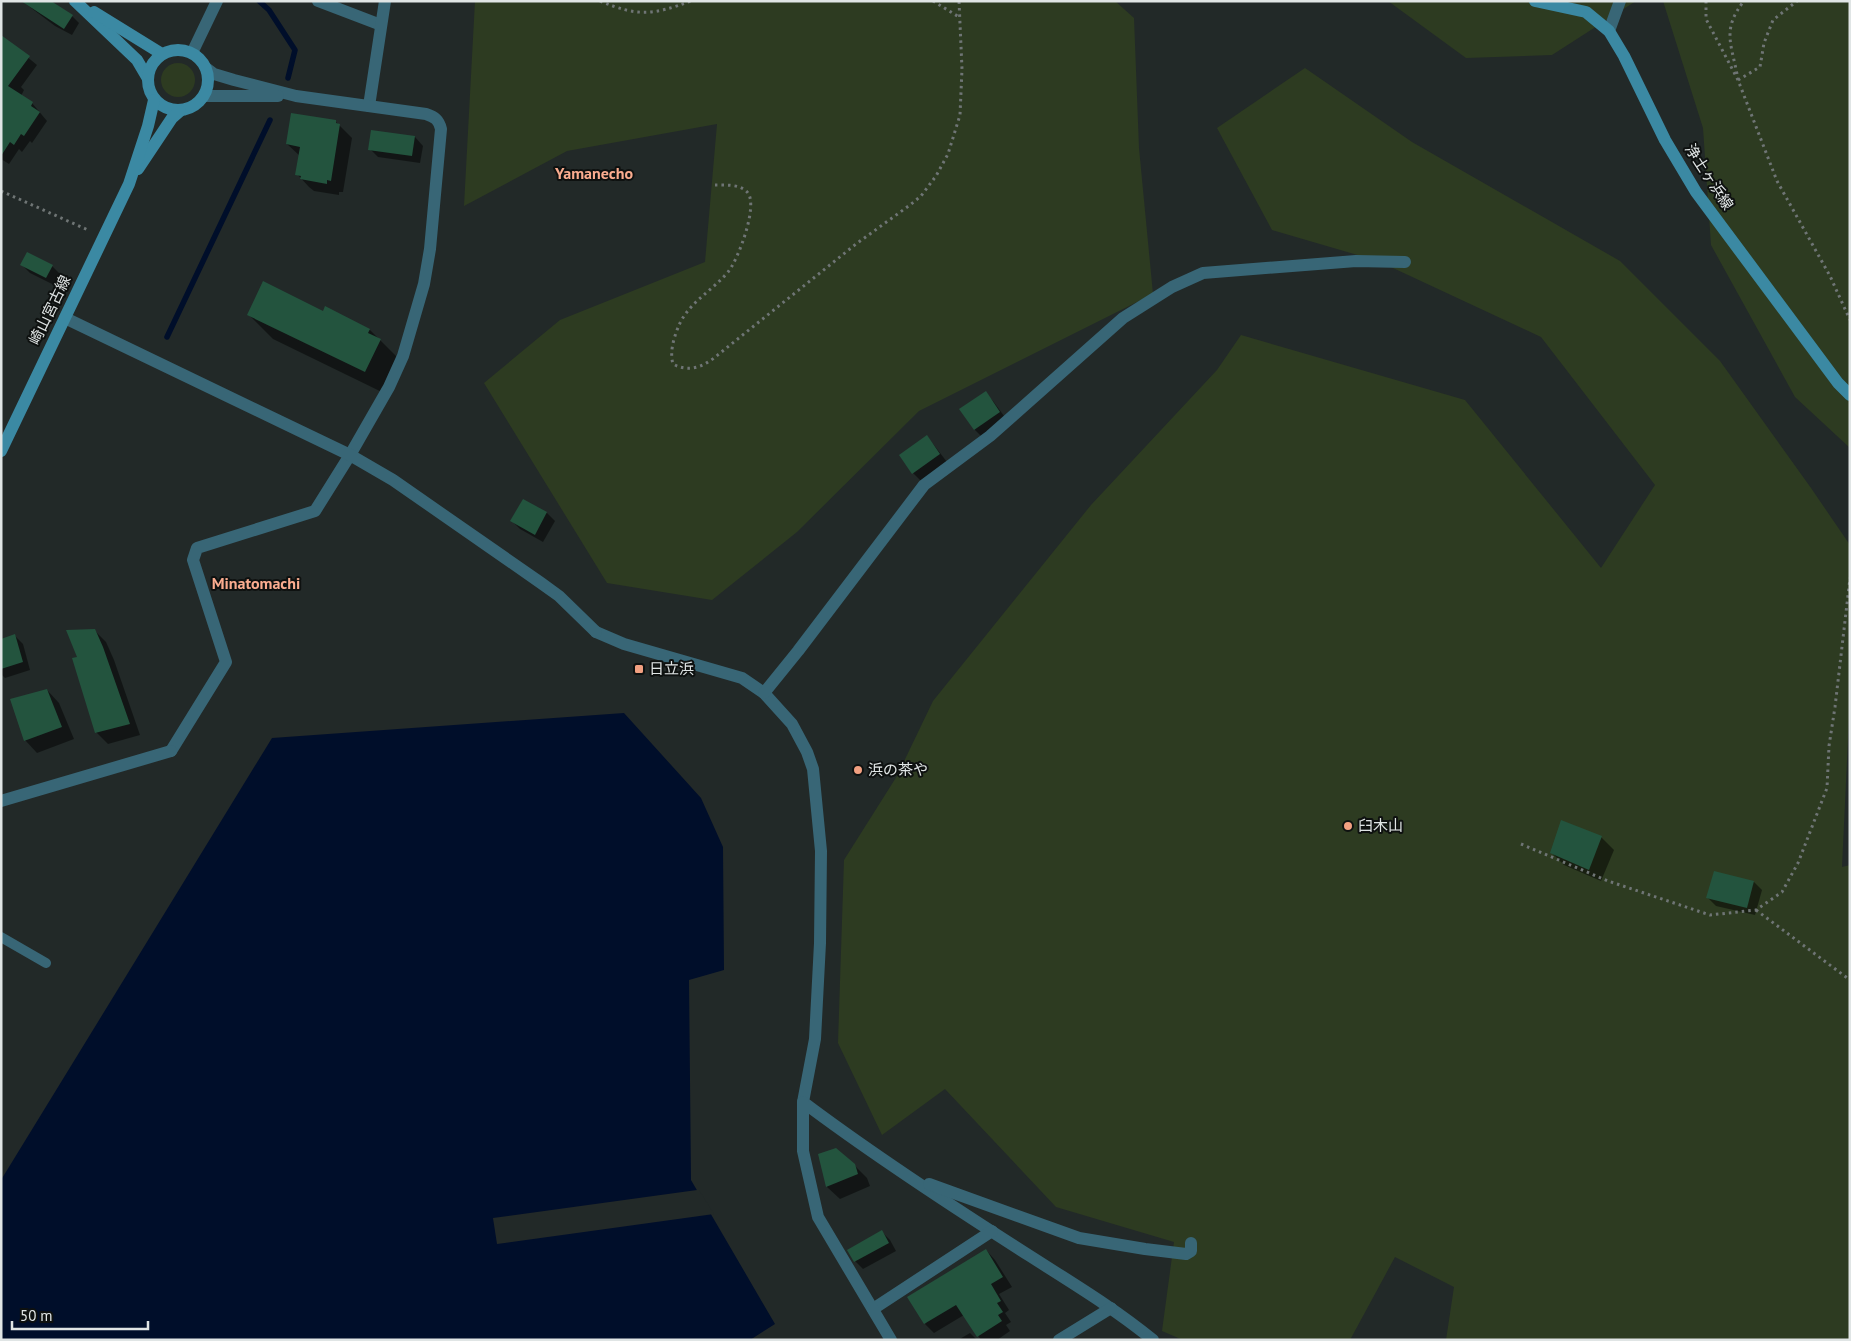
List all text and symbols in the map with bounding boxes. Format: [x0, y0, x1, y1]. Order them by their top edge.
street label: 浄土ヶ浜線 [1681, 140, 1738, 213]
district label: Yamanecho [554, 163, 633, 183]
street label: 崎山宮古線 [25, 272, 75, 348]
district label: Minatomachi [212, 573, 300, 593]
place label: 日立浜 [649, 659, 694, 678]
marker: 日立浜 [633, 663, 645, 675]
place label: 浜の茶や [868, 760, 928, 779]
marker: 浜の茶や [852, 764, 864, 776]
place label: 臼木山 [1358, 816, 1403, 835]
marker: 臼木山 [1342, 820, 1354, 832]
scale bar [12, 1298, 149, 1330]
text: 50 m [20, 1306, 53, 1325]

